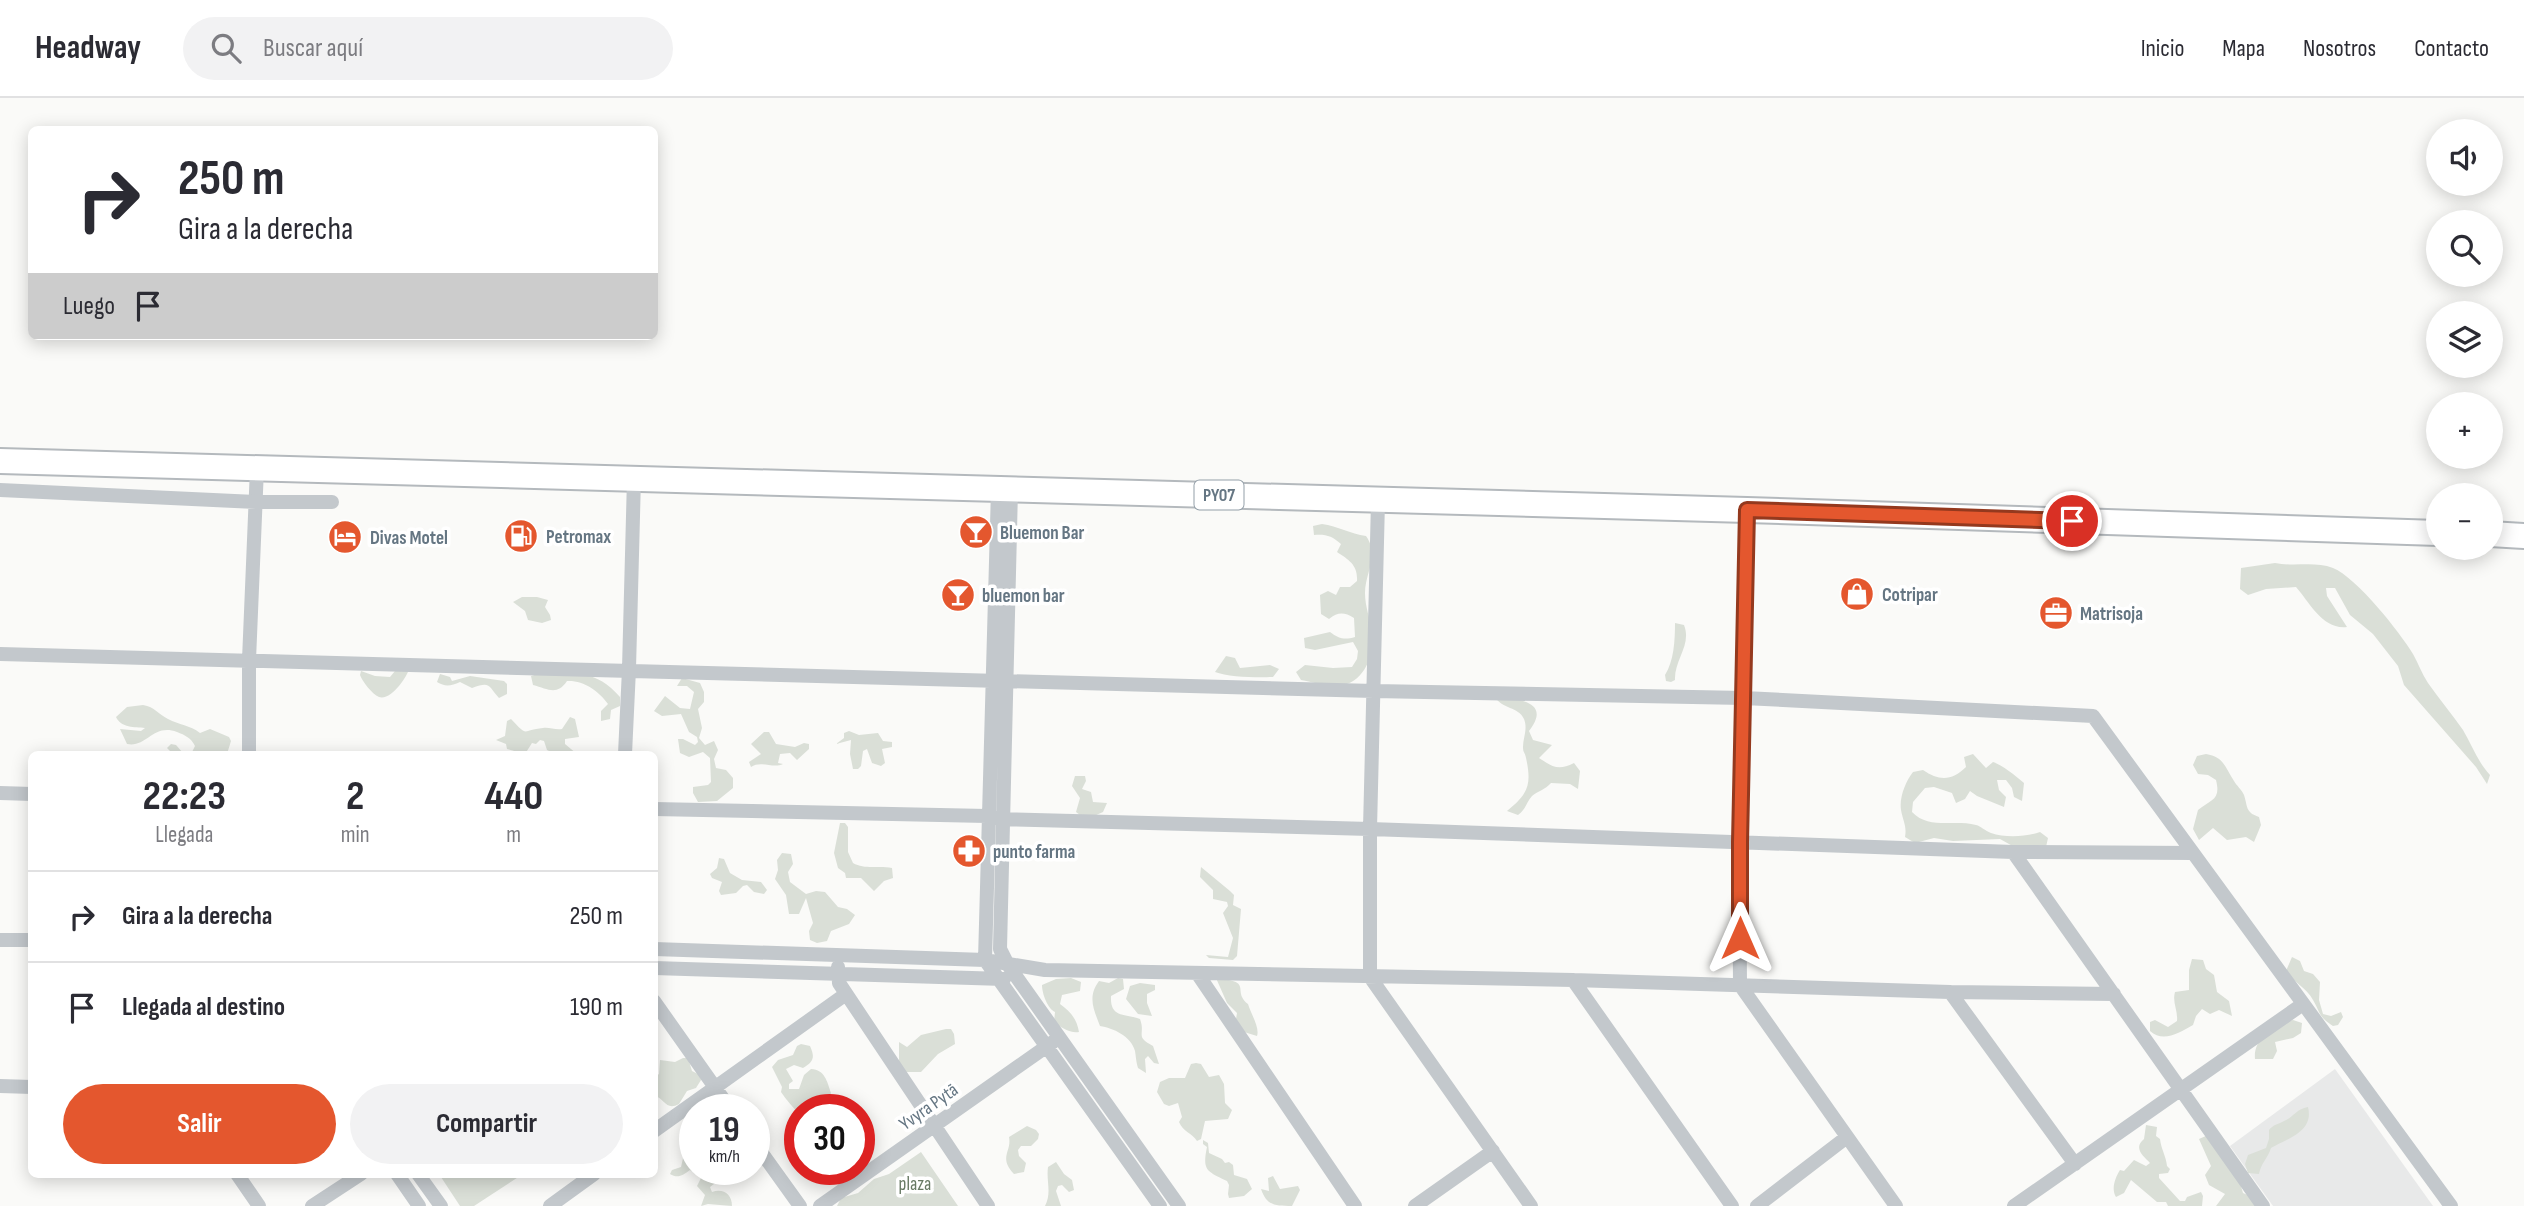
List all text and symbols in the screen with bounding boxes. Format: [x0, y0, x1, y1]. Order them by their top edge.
search box [183, 17, 673, 80]
text: Headway [35, 28, 141, 68]
icon: search [207, 29, 245, 67]
text: Buscar aquí [263, 33, 363, 64]
text: Inicio [2141, 34, 2184, 63]
text: Mapa [2222, 34, 2265, 63]
text: Nosotros [2303, 34, 2376, 63]
text: Contacto [2414, 34, 2489, 63]
map controls [2426, 119, 2503, 560]
button: sound [2426, 119, 2503, 196]
text: 250 m [178, 150, 284, 209]
icon: right [63, 154, 154, 245]
text: Gira a la derecha [178, 210, 353, 249]
button: search [2426, 210, 2503, 287]
icon: arrive [129, 287, 167, 325]
text: Luego [63, 291, 115, 322]
button: layers [2426, 301, 2503, 378]
button: + [2426, 392, 2503, 469]
road number: PY07 [1194, 480, 1244, 510]
button: − [2426, 483, 2503, 560]
pin [2042, 491, 2102, 551]
icon: arrive [2053, 502, 2091, 540]
bar icon: Bluemon Bar [957, 513, 995, 551]
fuel station icon: Petromax [502, 517, 540, 555]
hotel icon: Divas Motel [326, 518, 364, 556]
place label: Bluemon Bar [1000, 522, 1084, 545]
place label: Petromax [546, 526, 611, 549]
place label: Divas Motel [370, 527, 448, 550]
shop icon: Cotripar [1838, 575, 1876, 613]
bar icon: bluemon bar [939, 576, 977, 614]
place label: Cotripar [1882, 584, 1938, 607]
place label: bluemon bar [982, 585, 1065, 608]
office icon: Matrisoja [2037, 594, 2075, 632]
place label: Matrisoja [2080, 603, 2143, 626]
text: 22:23 [143, 771, 226, 822]
text: 2 [346, 771, 364, 822]
text: 440 [484, 771, 543, 822]
text: Llegada [155, 821, 213, 849]
text: min [341, 821, 370, 849]
text: m [506, 821, 521, 849]
pharmacy icon: punto farma [950, 832, 988, 870]
place label: punto farma [993, 841, 1075, 864]
icon: right [63, 898, 101, 936]
text: Gira a la derecha [122, 901, 272, 932]
text: 250 m [569, 901, 623, 932]
position arrow [1703, 901, 1777, 975]
icon: arrive [63, 989, 101, 1027]
text: Llegada al destino [122, 992, 285, 1023]
text: 190 m [570, 992, 623, 1023]
street label: Yvyra Pytã [895, 1079, 963, 1136]
button: Salir [63, 1084, 336, 1164]
button: Compartir [350, 1084, 623, 1164]
speed limit sign: 30 [784, 1094, 875, 1185]
text: 19 [709, 1109, 740, 1152]
text: km/h [709, 1146, 740, 1167]
park label: plaza [899, 1173, 931, 1196]

